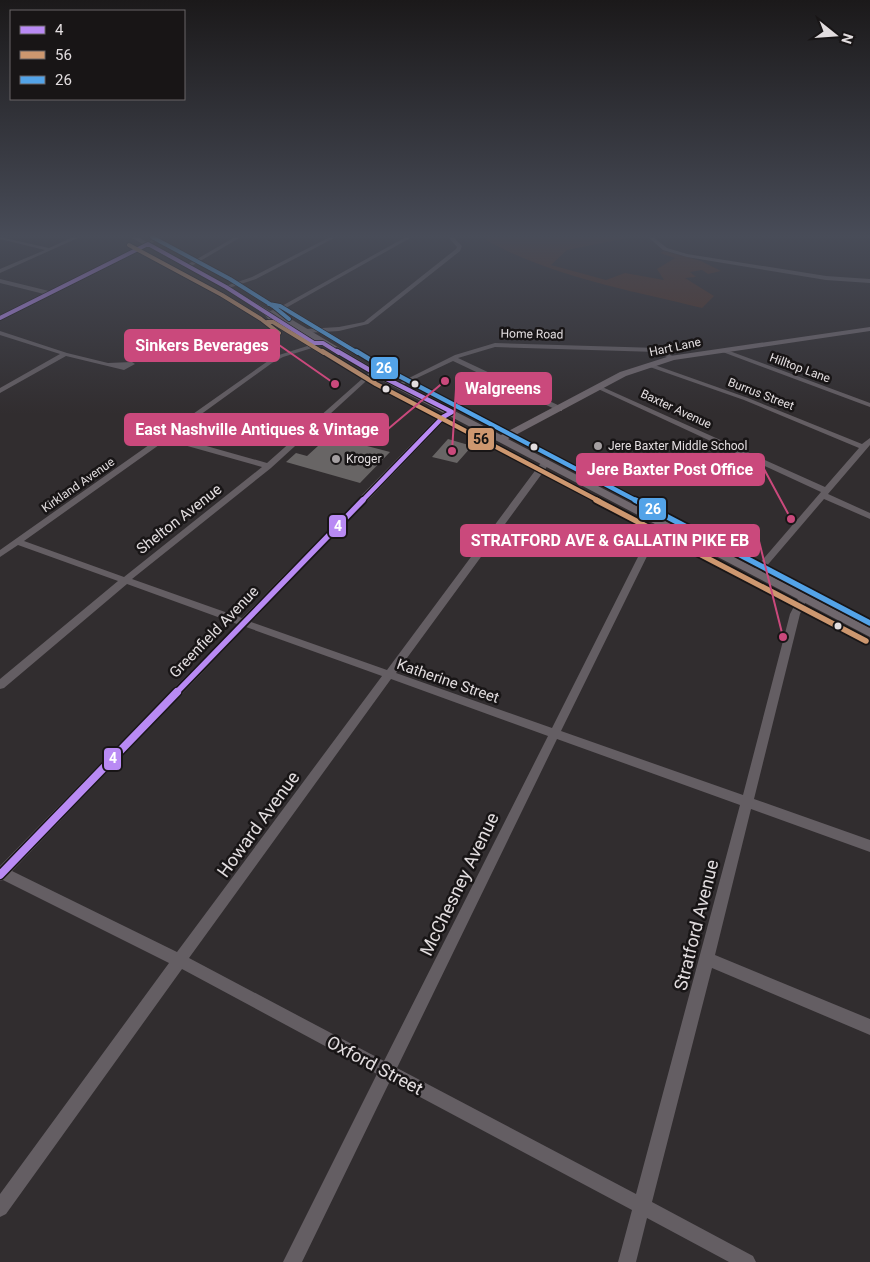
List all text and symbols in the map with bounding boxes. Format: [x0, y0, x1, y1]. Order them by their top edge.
legend [10, 10, 185, 100]
north arrow [810, 10, 860, 60]
text: 4 [55, 21, 64, 39]
text: N [838, 32, 857, 46]
text: 56 [55, 46, 72, 64]
text: 26 [55, 71, 72, 89]
street label: Home Road [500, 326, 564, 342]
callout: Sinkers Beverages [125, 330, 279, 361]
street label: Hart Lane [648, 335, 702, 359]
text: Sinkers Beverages [135, 336, 269, 355]
street label: Hilltop Lane [768, 351, 832, 385]
line badge: 26 [370, 356, 399, 380]
text: 26 [376, 360, 392, 376]
callout: Walgreens [456, 373, 551, 404]
street label: Burrus Street [726, 375, 796, 413]
unlabelled marker [410, 379, 420, 389]
text: Walgreens [465, 379, 541, 398]
unlabelled marker [381, 384, 391, 394]
street label: Baxter Avenue [638, 386, 714, 432]
callout: East Nashville Antiques & Vintage [125, 414, 388, 445]
text: East Nashville Antiques & Vintage [135, 420, 379, 439]
line badge: 56 [467, 427, 495, 451]
text: 56 [473, 431, 489, 447]
place label: Jere Baxter Middle School [608, 439, 747, 453]
marker: Jere Baxter Middle School [592, 440, 604, 452]
unlabelled marker [529, 442, 539, 452]
place label: Kroger [346, 452, 382, 466]
marker: Kroger [330, 453, 342, 465]
callout: Jere Baxter Post Office [577, 454, 764, 485]
street label: Kirkland Avenue [39, 455, 117, 515]
text: Jere Baxter Post Office [587, 460, 754, 479]
street label: Shelton Avenue [133, 480, 225, 558]
line badge: 26 [638, 497, 667, 521]
text: 26 [645, 501, 661, 517]
line badge: 4 [328, 514, 347, 538]
text: 4 [334, 518, 342, 534]
callout: STRATFORD AVE & GALLATIN PIKE EB [461, 525, 759, 556]
text: STRATFORD AVE & GALLATIN PIKE EB [471, 531, 749, 550]
street label: Greenfield Avenue [166, 582, 262, 682]
unlabelled marker [833, 621, 843, 631]
street label: Katherine Street [394, 655, 502, 707]
line badge: 4 [103, 747, 122, 771]
text: 4 [109, 750, 117, 766]
street label: Howard Avenue [213, 767, 303, 881]
street label: McChesney Avenue [415, 809, 503, 959]
street label: Stratford Avenue [670, 857, 722, 993]
street label: Oxford Street [323, 1031, 427, 1099]

